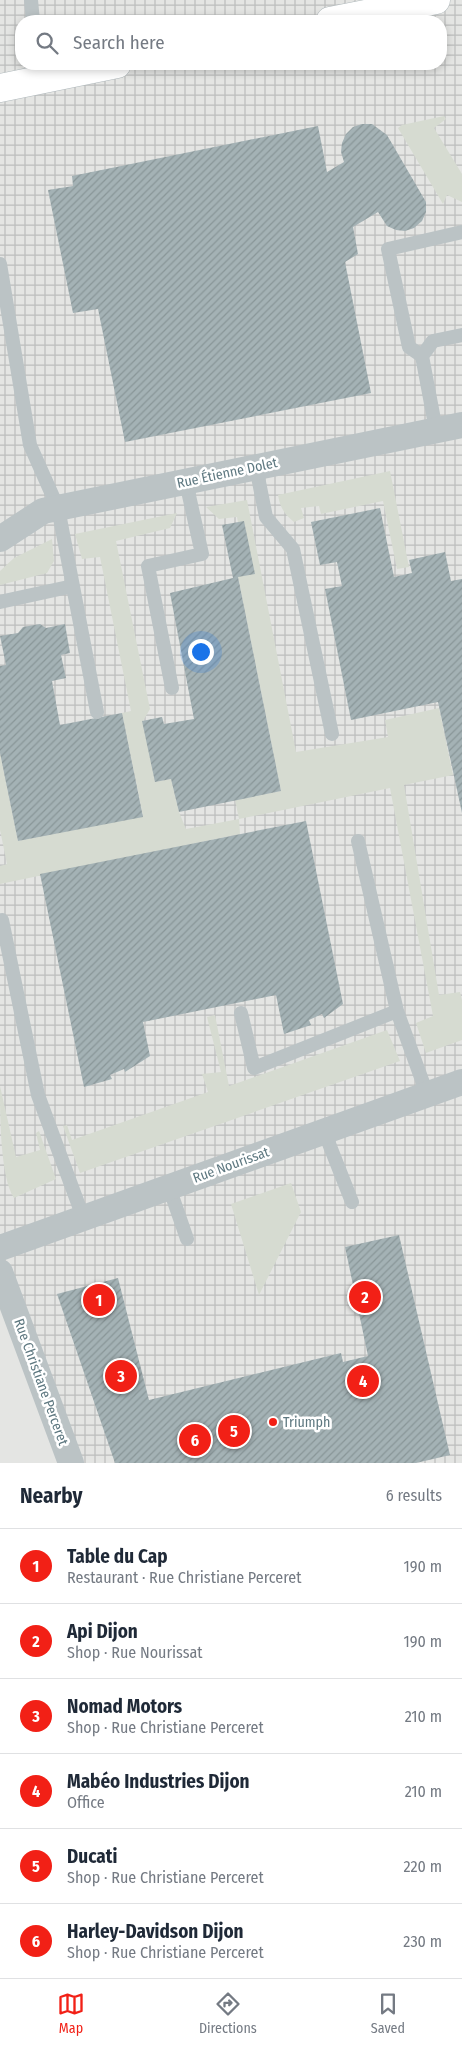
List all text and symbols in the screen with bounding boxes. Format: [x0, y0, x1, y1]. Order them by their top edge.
search box [15, 15, 447, 70]
icon: search [33, 29, 61, 57]
text: Search here [73, 31, 165, 54]
street label: Rue Étienne Dolet [175, 453, 279, 492]
your location [188, 639, 214, 665]
street label: Rue Nourissat [191, 1143, 272, 1187]
pin: 2 [349, 1278, 381, 1316]
pin: 1 [83, 1281, 115, 1319]
street label: Rue Christiane Perceret [10, 1316, 72, 1448]
pin: 3 [105, 1357, 137, 1395]
pin: 4 [347, 1362, 379, 1400]
pin: 5 [218, 1412, 250, 1450]
place label: Triumph [283, 1414, 330, 1431]
marker: Triumph [267, 1416, 279, 1428]
pin: 6 [179, 1421, 211, 1459]
text: Nearby [20, 1483, 82, 1509]
text: 6 results [386, 1486, 442, 1505]
text: Table du Cap [67, 1545, 168, 1568]
text: 1 [33, 1557, 39, 1576]
text: 190 m [404, 1557, 442, 1576]
text: Restaurant · Rue Christiane Perceret [67, 1568, 302, 1587]
text: Api Dijon [67, 1620, 138, 1643]
text: 2 [32, 1632, 40, 1651]
text: 190 m [404, 1632, 442, 1651]
text: Shop · Rue Nourissat [67, 1643, 203, 1662]
text: Nomad Motors [67, 1695, 182, 1718]
text: 3 [32, 1707, 40, 1726]
text: 210 m [405, 1707, 442, 1726]
text: Shop · Rue Christiane Perceret [67, 1718, 264, 1737]
text: Mabéo Industries Dijon [67, 1770, 250, 1793]
text: 4 [32, 1782, 40, 1801]
text: 210 m [405, 1782, 442, 1801]
text: Office [67, 1793, 105, 1812]
text: Ducati [67, 1845, 117, 1868]
text: 5 [32, 1857, 40, 1876]
text: 220 m [403, 1857, 442, 1876]
text: Shop · Rue Christiane Perceret [67, 1868, 264, 1887]
text: Harley-Davidson Dijon [67, 1920, 244, 1943]
text: 6 [32, 1932, 40, 1951]
text: 230 m [403, 1932, 442, 1951]
text: Shop · Rue Christiane Perceret [67, 1943, 264, 1962]
tab: Map [57, 1990, 85, 2037]
tab: Directions [199, 1990, 257, 2037]
tab: Saved [371, 1990, 405, 2037]

